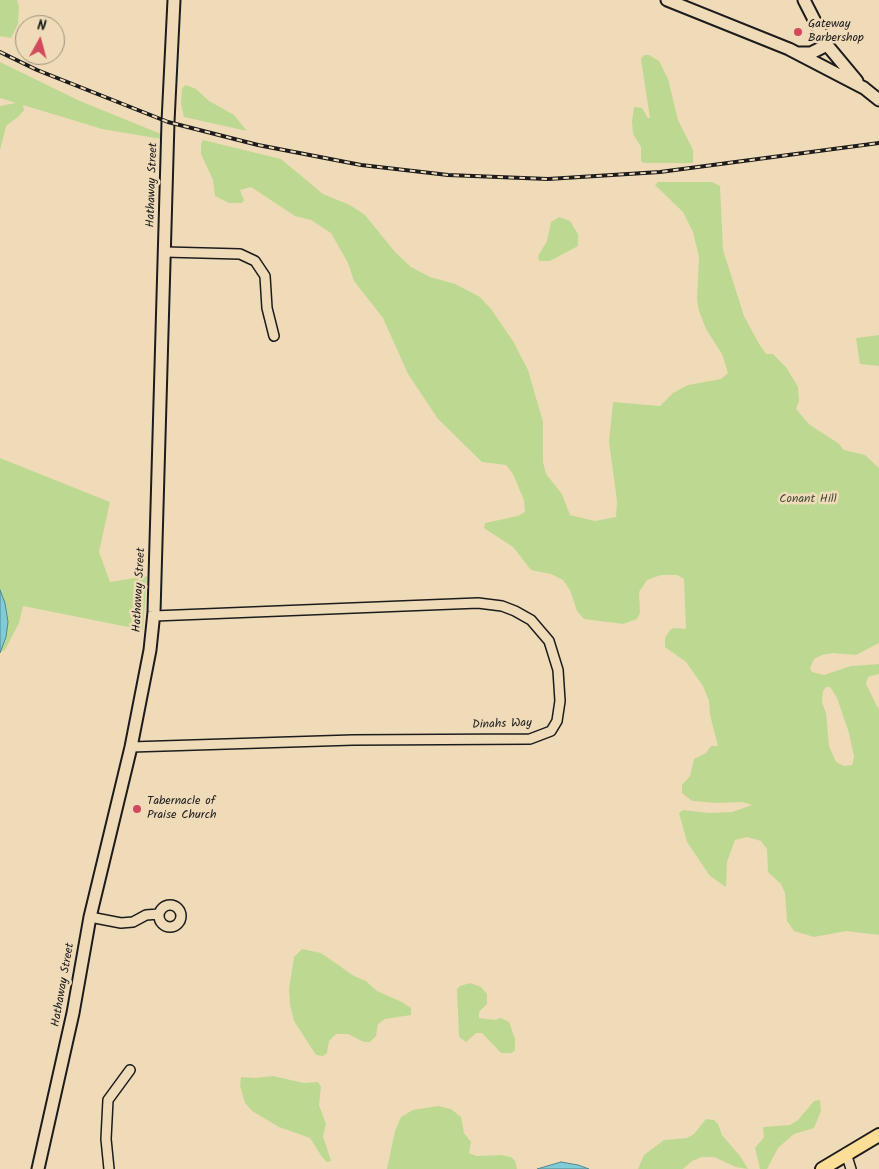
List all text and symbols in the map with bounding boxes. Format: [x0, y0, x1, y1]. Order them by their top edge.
north arrow [15, 15, 65, 65]
text: N [36, 15, 47, 38]
place label: Gateway Barbershop [808, 18, 864, 46]
marker: Gateway Barbershop [792, 26, 804, 38]
street label: Hathaway Street [144, 142, 162, 228]
park label: Conant Hill [779, 493, 837, 507]
street label: Hathaway Street [131, 547, 149, 633]
street label: Dinahs Way [472, 717, 532, 733]
place label: Tabernacle of Praise Church [147, 795, 216, 823]
marker: Tabernacle of Praise Church [131, 803, 143, 815]
street label: Hathaway Street [50, 942, 78, 1028]

